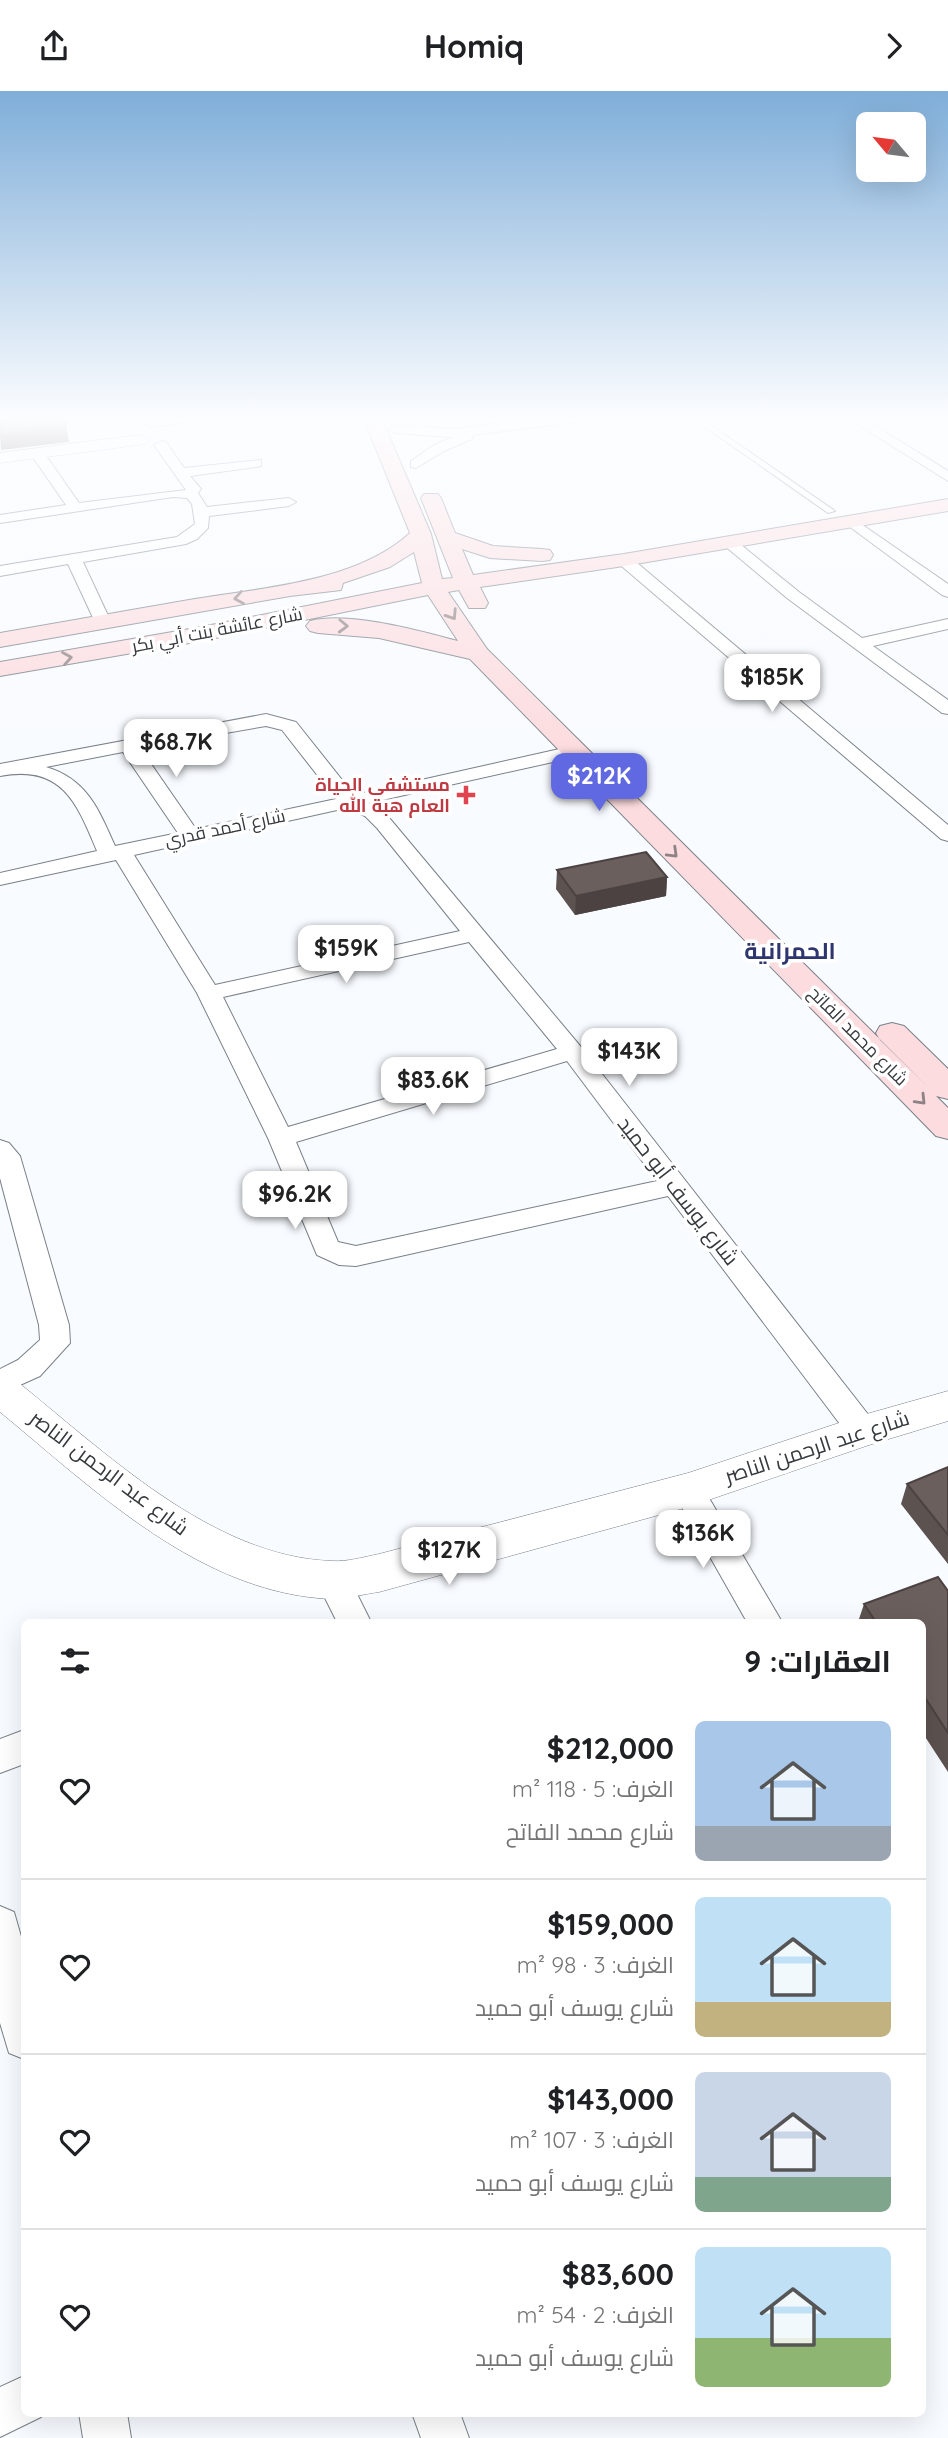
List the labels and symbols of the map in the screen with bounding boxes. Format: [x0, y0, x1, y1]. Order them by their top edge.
north arrow [856, 112, 926, 182]
one-way arrow [233, 590, 245, 605]
street label: شارع عائشة بنت أبي بكر [129, 602, 305, 660]
one-way arrow [444, 608, 457, 621]
one-way arrow [337, 619, 348, 634]
one-way arrow [61, 651, 73, 666]
pin: $185K [723, 655, 821, 714]
pin: $68.7K [119, 719, 233, 779]
pin: $212K [550, 753, 648, 813]
place label: مستشفى الحياة العام هبة الله [315, 773, 450, 818]
marker: مستشفى الحياة العام هبة الله [456, 785, 476, 805]
street label: شارع أحمد قدري [162, 804, 288, 854]
one-way arrow [665, 845, 678, 858]
pin: $159K [297, 925, 395, 985]
district label: الحمرانية [744, 936, 836, 965]
street label: شارع محمد الفاتح [803, 981, 913, 1091]
pin: $143K [580, 1028, 678, 1088]
pin: $83.6K [376, 1058, 490, 1117]
one-way arrow [913, 1092, 926, 1105]
street label: شارع يوسف أبو حميد [611, 1111, 745, 1271]
pin: $96.2K [238, 1171, 352, 1231]
street label: شارع عبد الرحمن الناصر [23, 1403, 194, 1542]
street label: شارع عبد الرحمن الناصر [720, 1404, 913, 1490]
pin: $136K [654, 1511, 752, 1570]
pin: $127K [400, 1527, 498, 1587]

